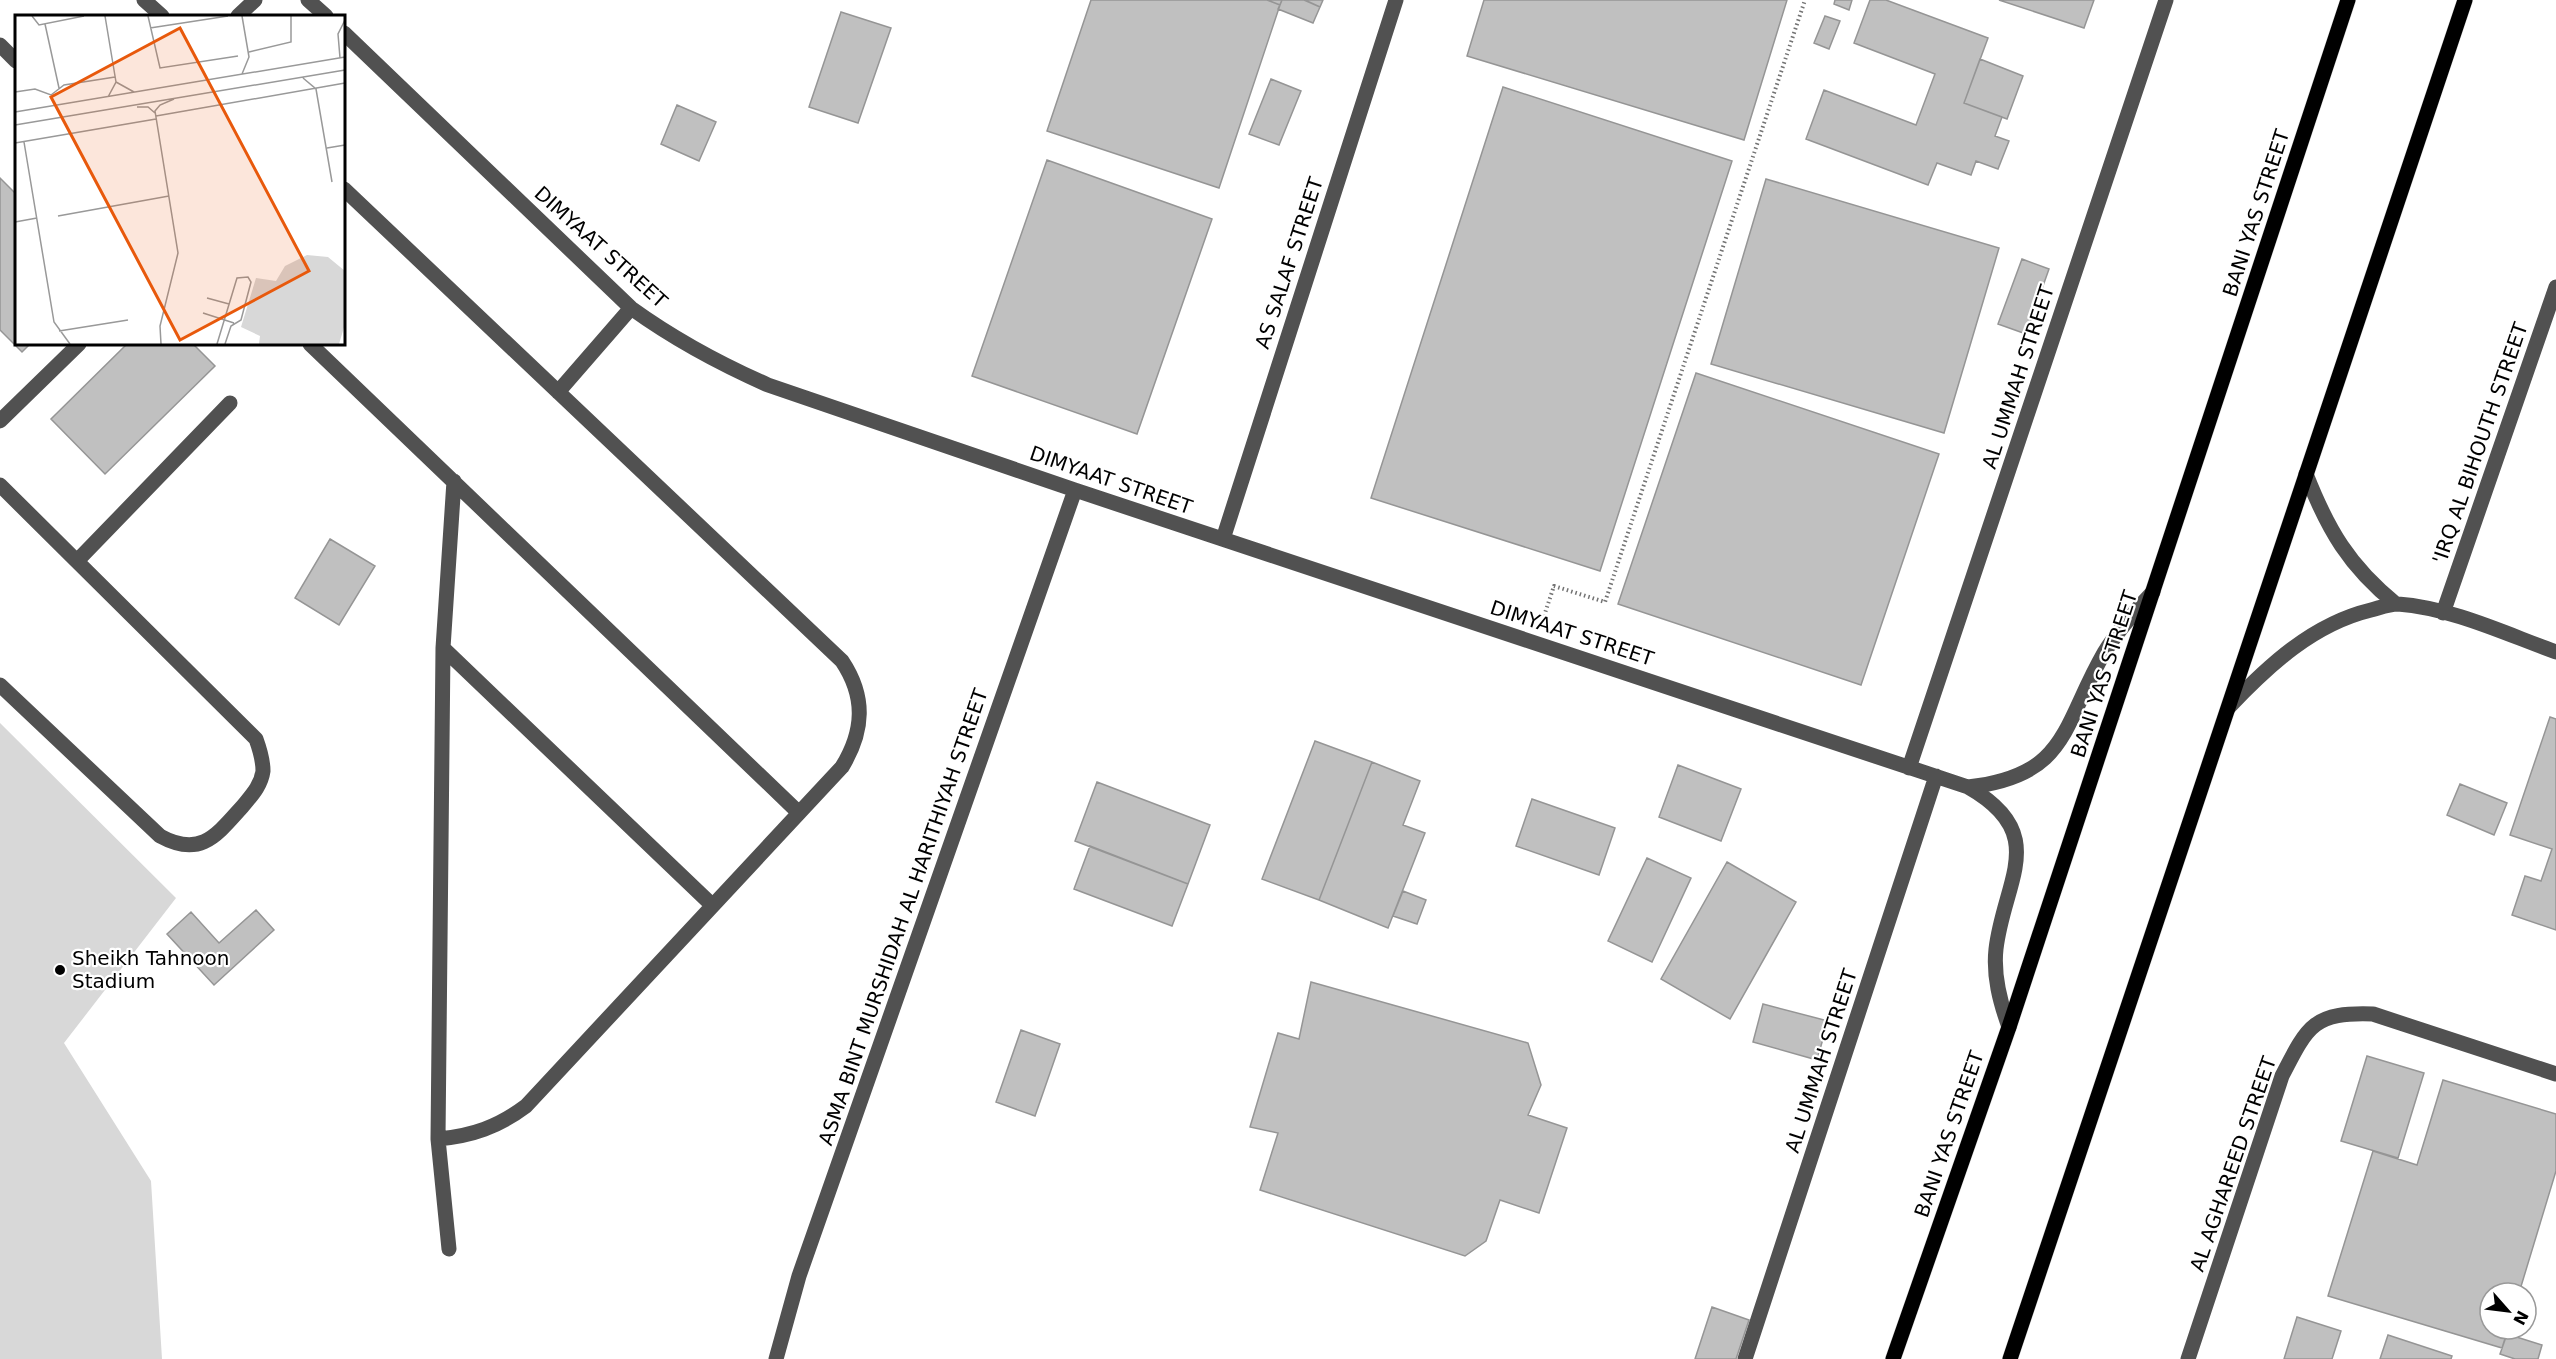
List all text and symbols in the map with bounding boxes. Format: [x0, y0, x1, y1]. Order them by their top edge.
inset map [15, 15, 345, 345]
street label: BANI YAS STREET [2218, 126, 2295, 300]
street label: AS SALAF STREET [1250, 173, 1328, 352]
street label: DIMYAAT STREET [530, 181, 673, 313]
street label: AL UMMAH STREET [1977, 281, 2059, 472]
street label: 'IRQ AL BIHOUTH STREET [2427, 318, 2533, 567]
street label: DIMYAAT STREET [1027, 441, 1196, 519]
street label: BANI YAS STREET [2066, 587, 2143, 761]
street label: DIMYAAT STREET [1487, 595, 1658, 671]
street label: ASMA BINT MURSHIDAH AL HARITHIYAH STREET [813, 685, 993, 1148]
place label: Sheikh Tahnoon Stadium [72, 946, 230, 993]
marker: Sheikh Tahnoon Stadium [53, 963, 67, 977]
street label: AL UMMAH STREET [1780, 965, 1862, 1156]
street label: BANI YAS STREET [1909, 1047, 1989, 1220]
street label: AL AGHAREED STREET [2185, 1053, 2281, 1275]
north arrow [2478, 1281, 2538, 1341]
text: N [2509, 1307, 2532, 1328]

